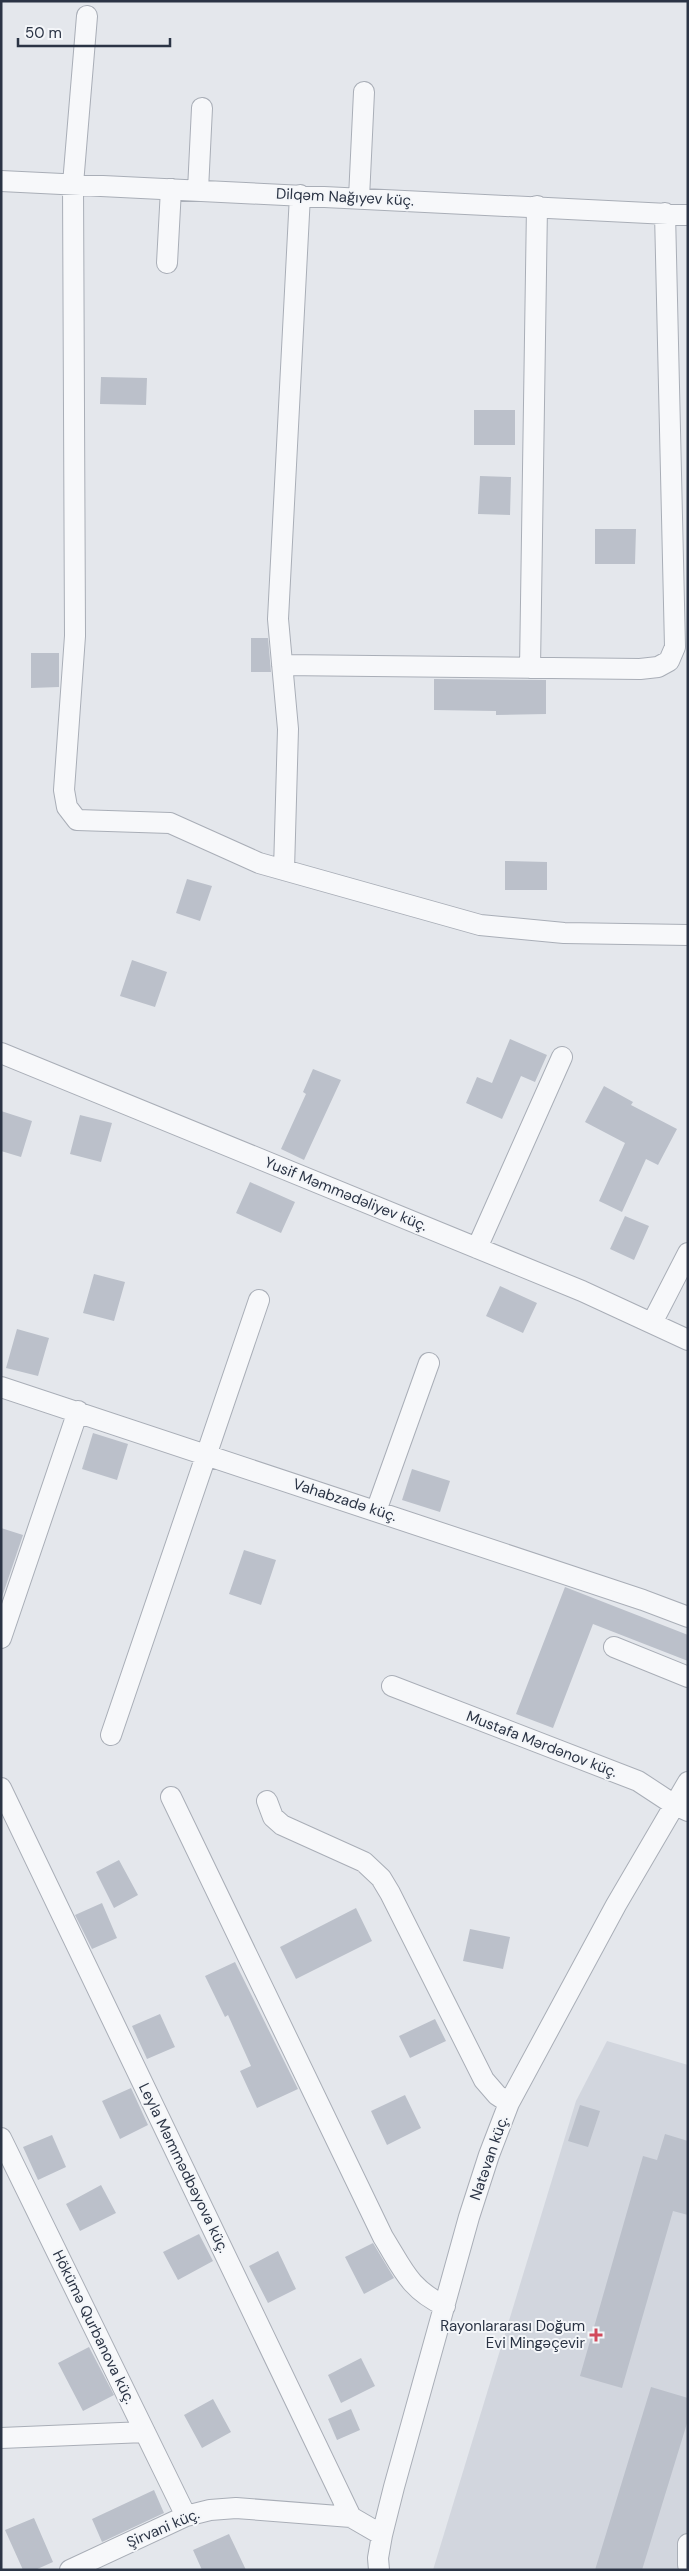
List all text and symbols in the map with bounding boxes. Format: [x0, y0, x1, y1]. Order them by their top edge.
scale bar [18, 15, 170, 47]
text: 50 m [25, 23, 62, 43]
street label: Dilqəm Nağıyev küç. [275, 183, 415, 211]
street label: Yusif Məmmədəliyev küç. [262, 1152, 430, 1236]
street label: Vahabzadə küç. [290, 1474, 400, 1526]
street label: Mustafa Mərdənov küç. [464, 1706, 621, 1782]
street label: Leyla Məmmədbəyova küç. [134, 2080, 234, 2256]
street label: Natəvan küç. [465, 2113, 513, 2203]
street label: Hökümə Qurbanova küç. [48, 2247, 140, 2407]
place label: Rayonlararası Doğum Evi Mingəçevir [440, 2316, 585, 2353]
marker: Rayonlararası Doğum Evi Mingəçevir [589, 2328, 603, 2342]
street label: Şirvani küç. [123, 2504, 203, 2552]

